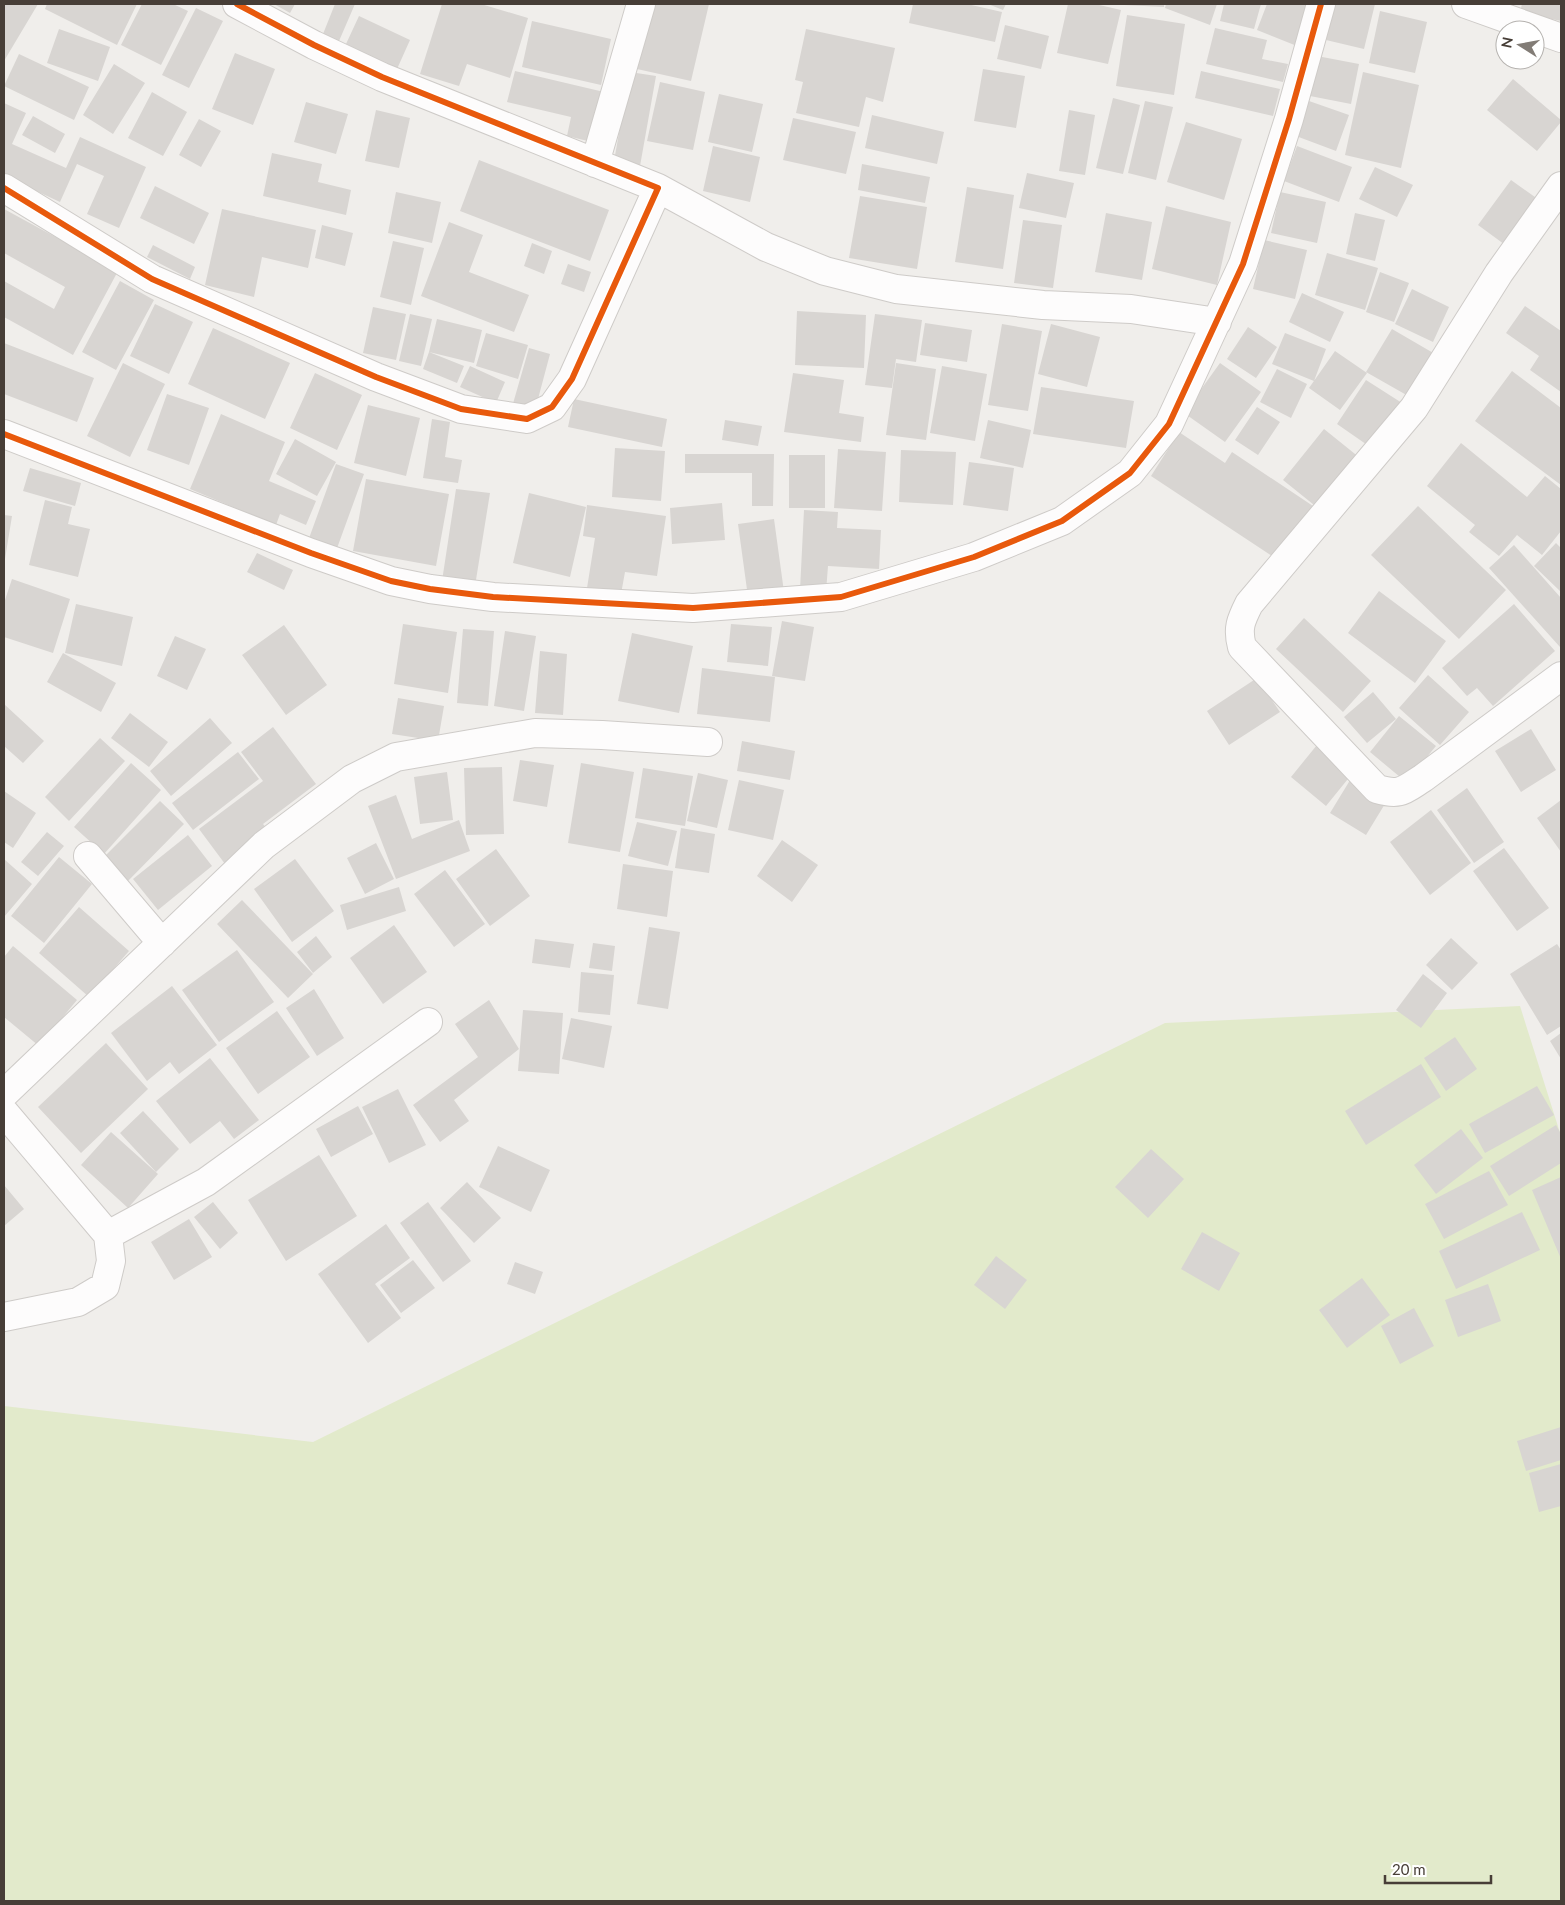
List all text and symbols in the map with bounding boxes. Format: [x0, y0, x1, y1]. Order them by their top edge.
north arrow [1495, 20, 1545, 70]
text: N [1497, 36, 1516, 49]
scale bar [1385, 1852, 1491, 1884]
text: 20 m [1392, 1860, 1426, 1878]

